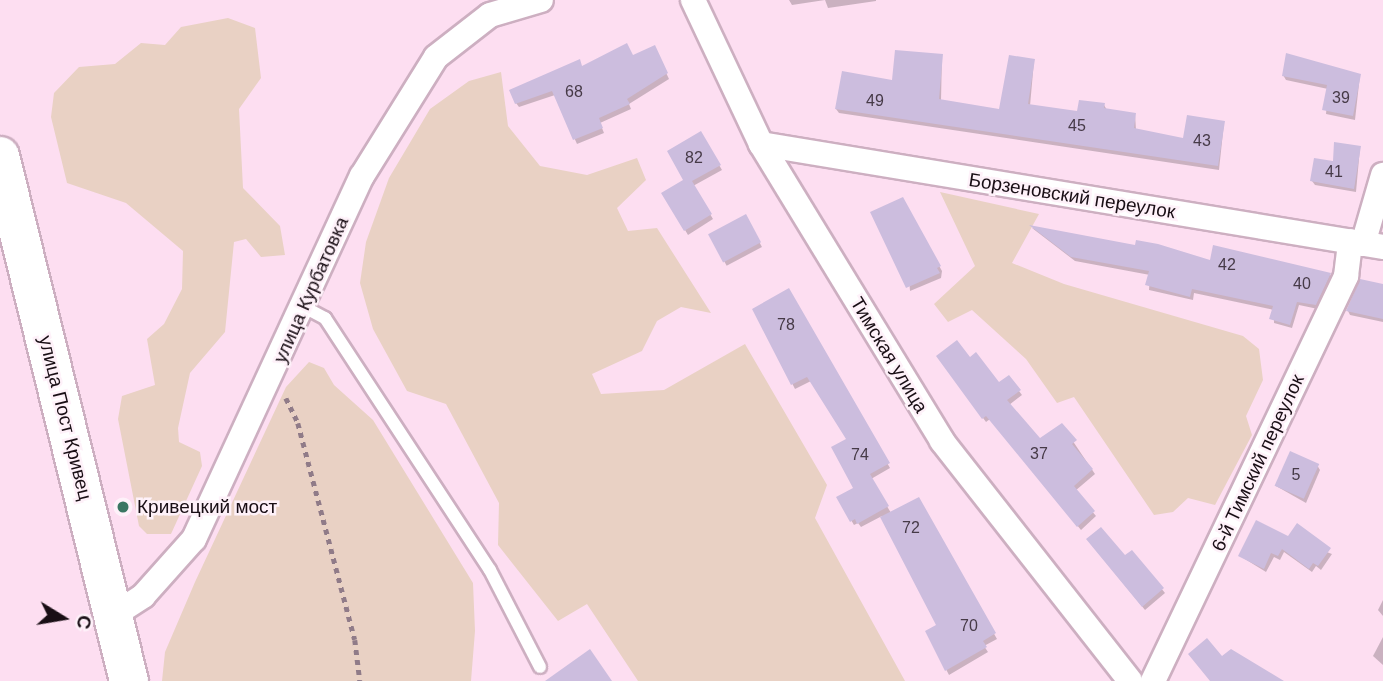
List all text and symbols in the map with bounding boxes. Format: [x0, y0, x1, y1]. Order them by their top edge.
house number: 68 [565, 82, 583, 102]
house number: 39 [1332, 88, 1350, 108]
house number: 49 [866, 91, 884, 111]
house number: 45 [1068, 116, 1086, 136]
house number: 43 [1193, 131, 1211, 151]
house number: 82 [685, 148, 703, 168]
house number: 41 [1325, 162, 1343, 182]
street label: Борзеновский переулок [967, 168, 1177, 224]
street label: улица Курбатовка [269, 213, 353, 367]
house number: 42 [1218, 255, 1236, 275]
house number: 40 [1293, 274, 1311, 294]
street label: Тимская улица [845, 293, 933, 417]
house number: 78 [777, 315, 795, 335]
street label: улица Пост Кривец [34, 333, 96, 503]
street label: 6-й Тимский переулок [1207, 371, 1309, 555]
house number: 37 [1030, 444, 1048, 464]
house number: 74 [851, 445, 869, 465]
house number: 5 [1292, 465, 1300, 485]
place label: Кривецкий мост [137, 496, 277, 518]
marker: Кривецкий мост [115, 499, 131, 515]
house number: 72 [902, 518, 920, 538]
north arrow [28, 583, 98, 653]
text: С [72, 613, 96, 631]
house number: 70 [960, 616, 978, 636]

